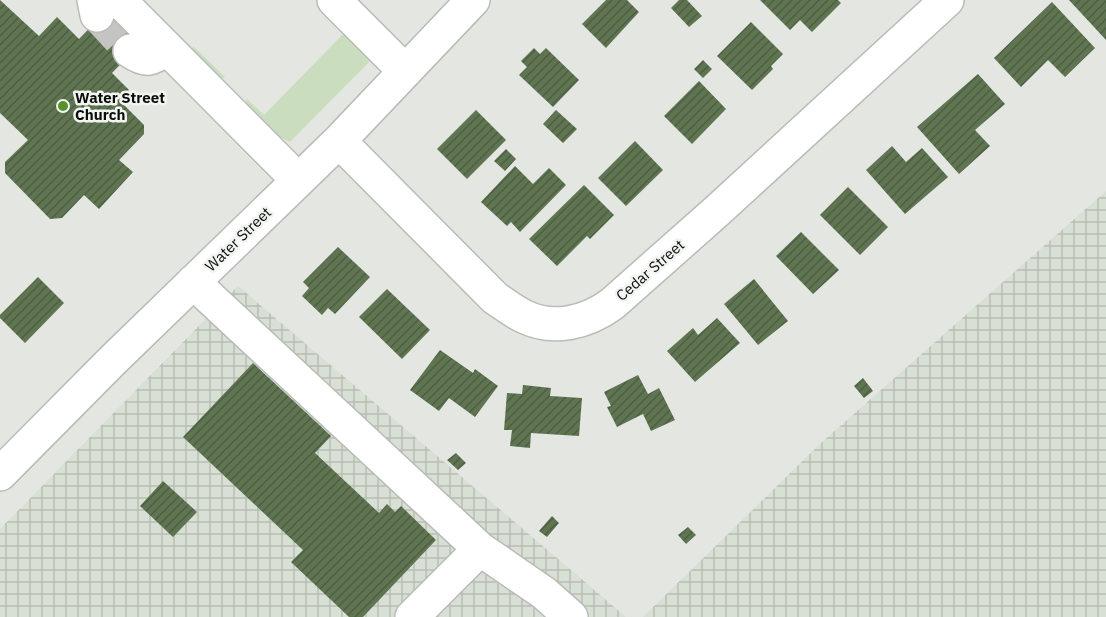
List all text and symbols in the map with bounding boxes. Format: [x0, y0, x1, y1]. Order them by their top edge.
place label: Water Street Church [75, 88, 165, 124]
marker: Water Street Church [56, 99, 70, 113]
street label: Water Street [201, 203, 275, 275]
street label: Cedar Street [612, 235, 688, 305]

